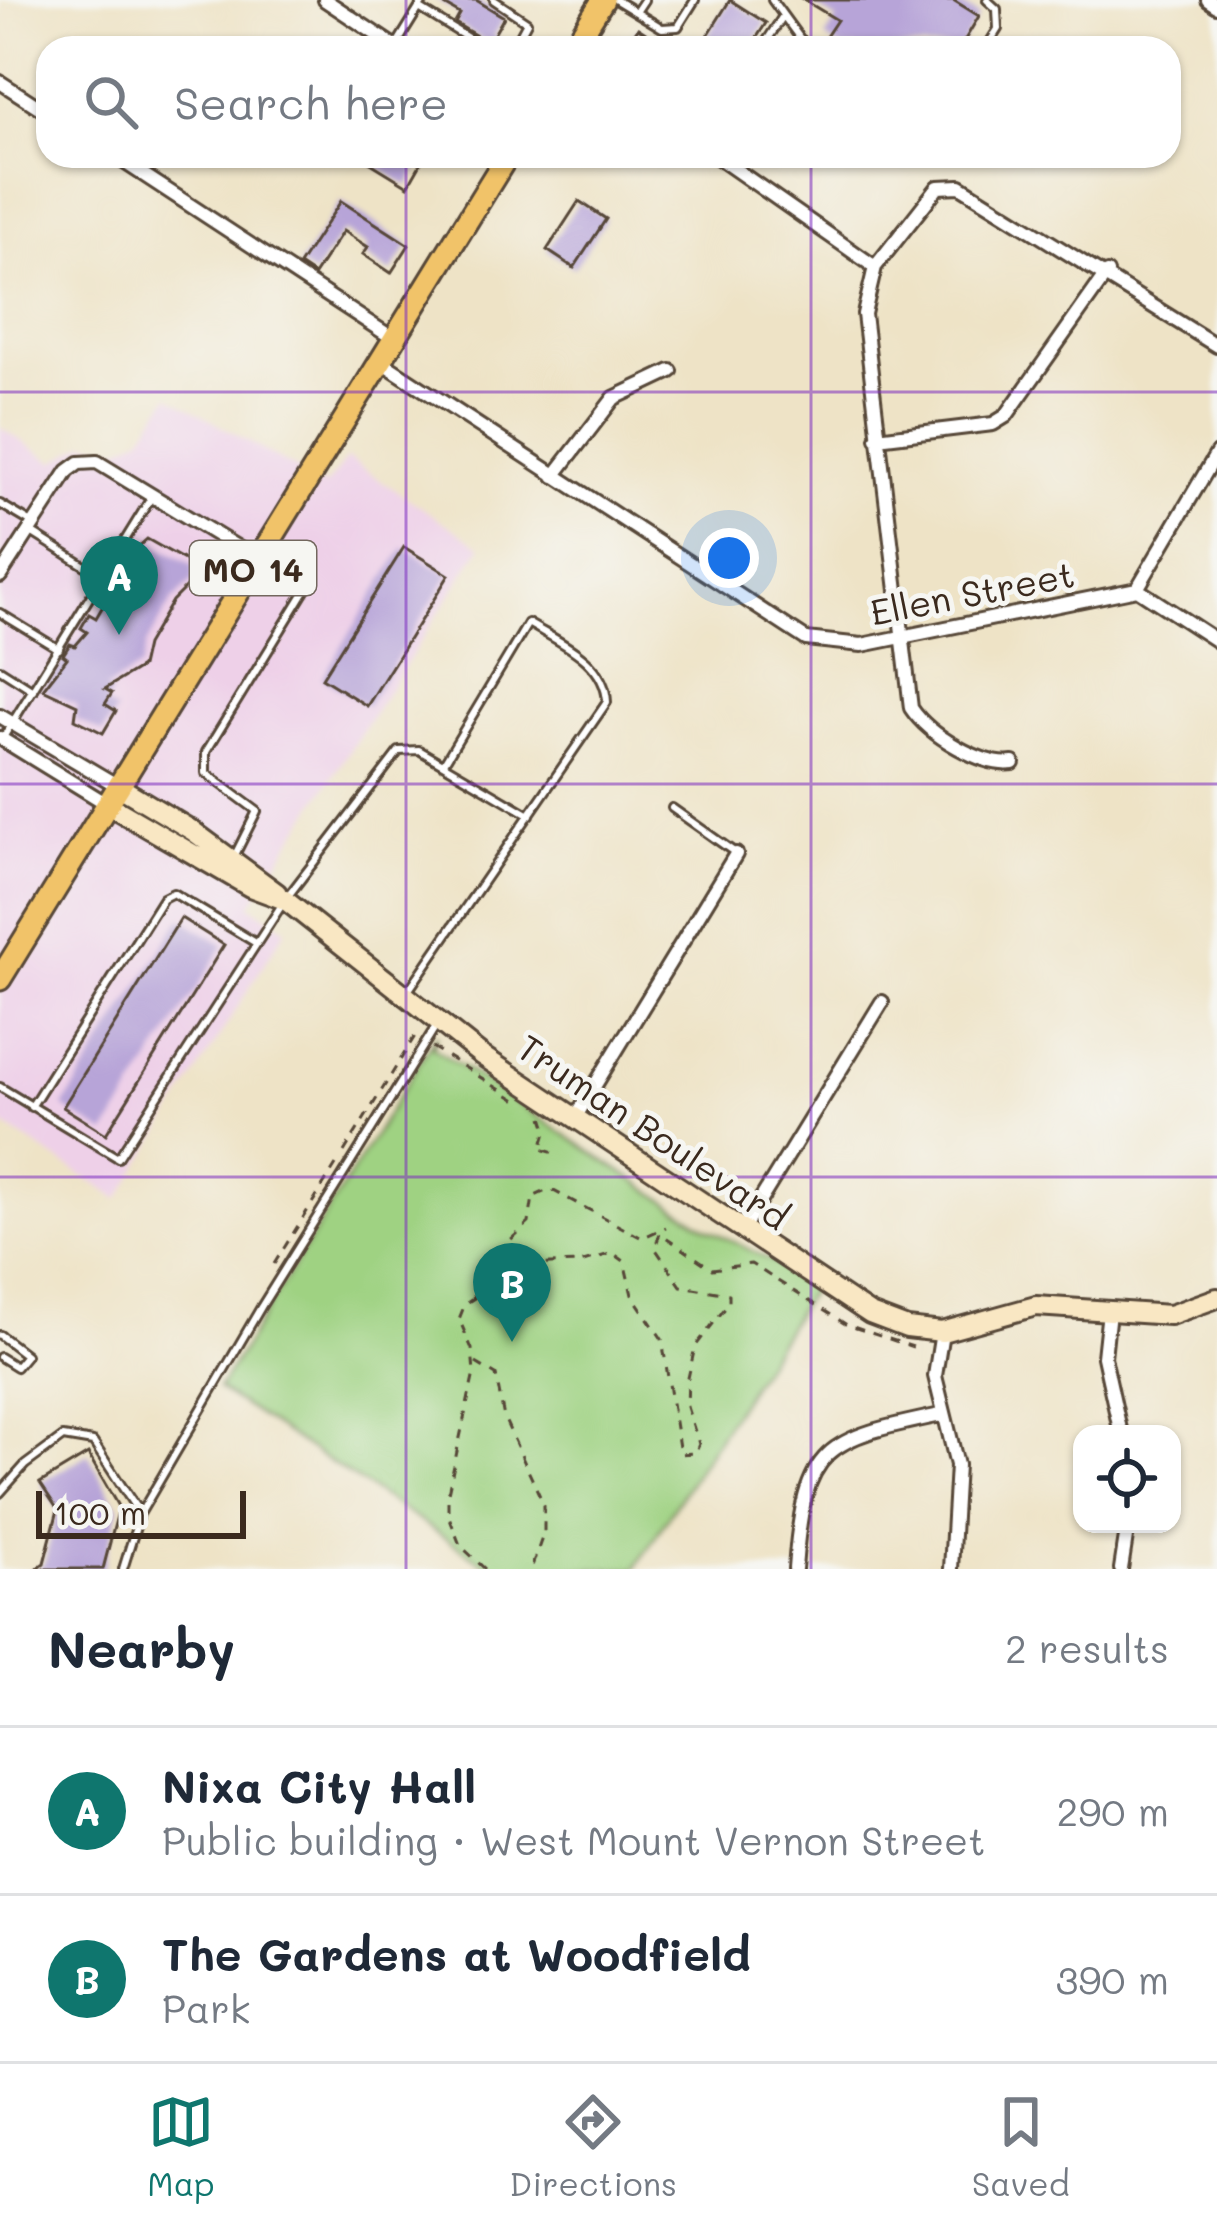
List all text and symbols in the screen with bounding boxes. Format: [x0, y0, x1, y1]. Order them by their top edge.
search box [36, 36, 1181, 168]
icon: search [78, 69, 144, 135]
text: Search here [174, 73, 448, 131]
your location [699, 528, 759, 588]
pin: A [80, 536, 158, 635]
road number: MO 14 [190, 541, 316, 595]
street label: Ellen Street [866, 549, 1078, 635]
street label: Truman Boulevard [509, 1023, 799, 1239]
pin: B [473, 1243, 551, 1342]
map controls [1073, 1425, 1181, 1533]
button: locate [1073, 1425, 1181, 1533]
scale bar [36, 1485, 246, 1538]
text: 100 m [54, 1490, 146, 1533]
text: Nearby [48, 1614, 235, 1681]
text: 2 results [1005, 1622, 1169, 1673]
text: Nixa City Hall [162, 1756, 476, 1814]
text: A [73, 1785, 101, 1836]
text: 290 m [1057, 1785, 1169, 1836]
text: Public building · West Mount Vernon Street [162, 1814, 985, 1865]
text: The Gardens at Woodfield [162, 1924, 751, 1982]
text: B [74, 1953, 100, 2004]
text: 390 m [1055, 1953, 1169, 2004]
text: Park [162, 1982, 250, 2033]
tab: Map [147, 2089, 215, 2204]
tab: Directions [509, 2089, 677, 2204]
tab: Saved [972, 2089, 1070, 2204]

